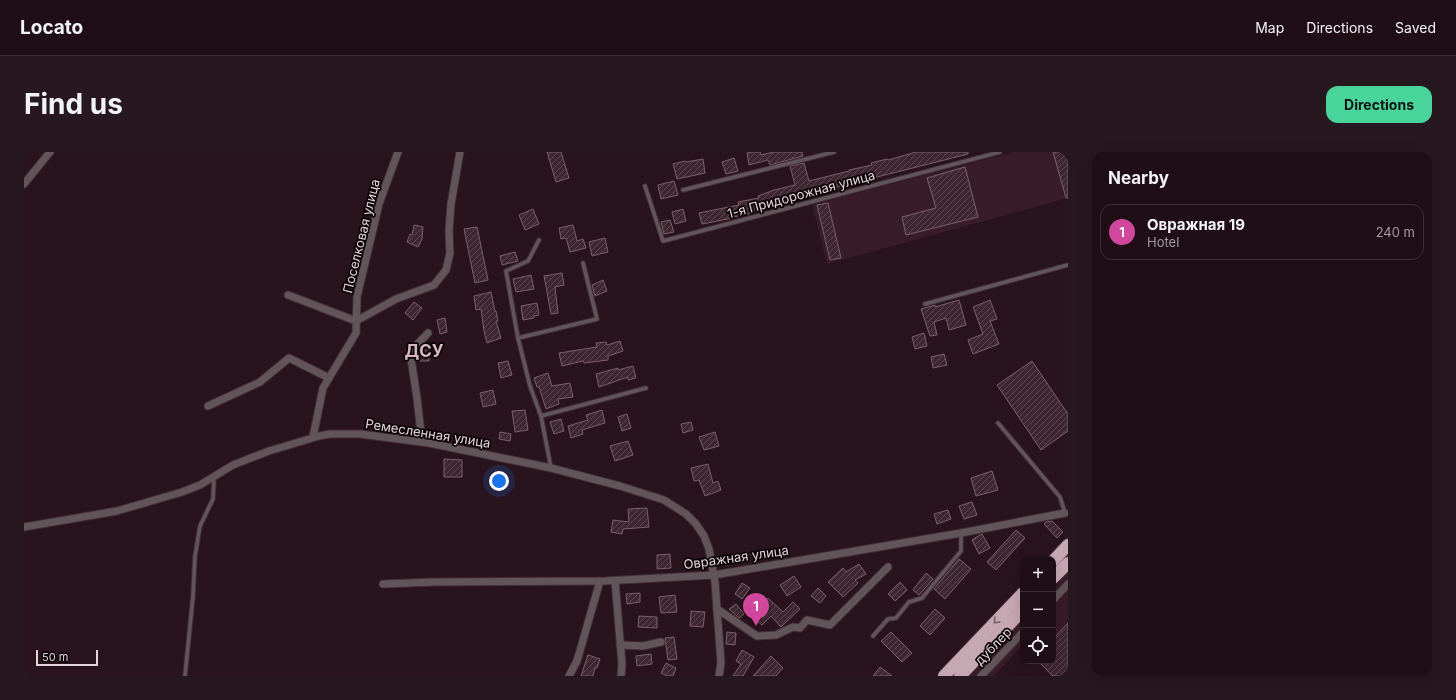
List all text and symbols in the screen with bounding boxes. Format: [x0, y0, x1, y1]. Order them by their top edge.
text: Locato [20, 16, 83, 39]
text: Map [1255, 19, 1284, 36]
text: Directions [1306, 19, 1373, 36]
text: Saved [1395, 19, 1436, 36]
button: Directions [1326, 86, 1432, 123]
text: Find us [24, 87, 123, 121]
street label: 1-я Придорожная улица [725, 167, 877, 221]
text: Nearby [1108, 168, 1169, 188]
street label: Поселковая улица [339, 177, 383, 295]
text: Овражная 19 [1147, 215, 1245, 234]
text: 1 [1119, 224, 1125, 240]
text: 240 m [1376, 224, 1415, 240]
text: Hotel [1147, 234, 1179, 250]
district label: ДСУ [404, 341, 444, 361]
street label: Ремесленная улица [364, 415, 492, 451]
your location [489, 471, 509, 491]
street label: Овражная улица [682, 542, 790, 572]
map controls [1020, 556, 1056, 664]
button: + [1020, 556, 1056, 592]
button: − [1020, 592, 1056, 628]
pin: 1 [743, 593, 769, 626]
one-way arrow [993, 616, 1001, 624]
street label: дублер [971, 624, 1015, 668]
button: locate [1020, 628, 1056, 664]
scale bar [36, 648, 98, 667]
text: 50 m [42, 650, 68, 664]

